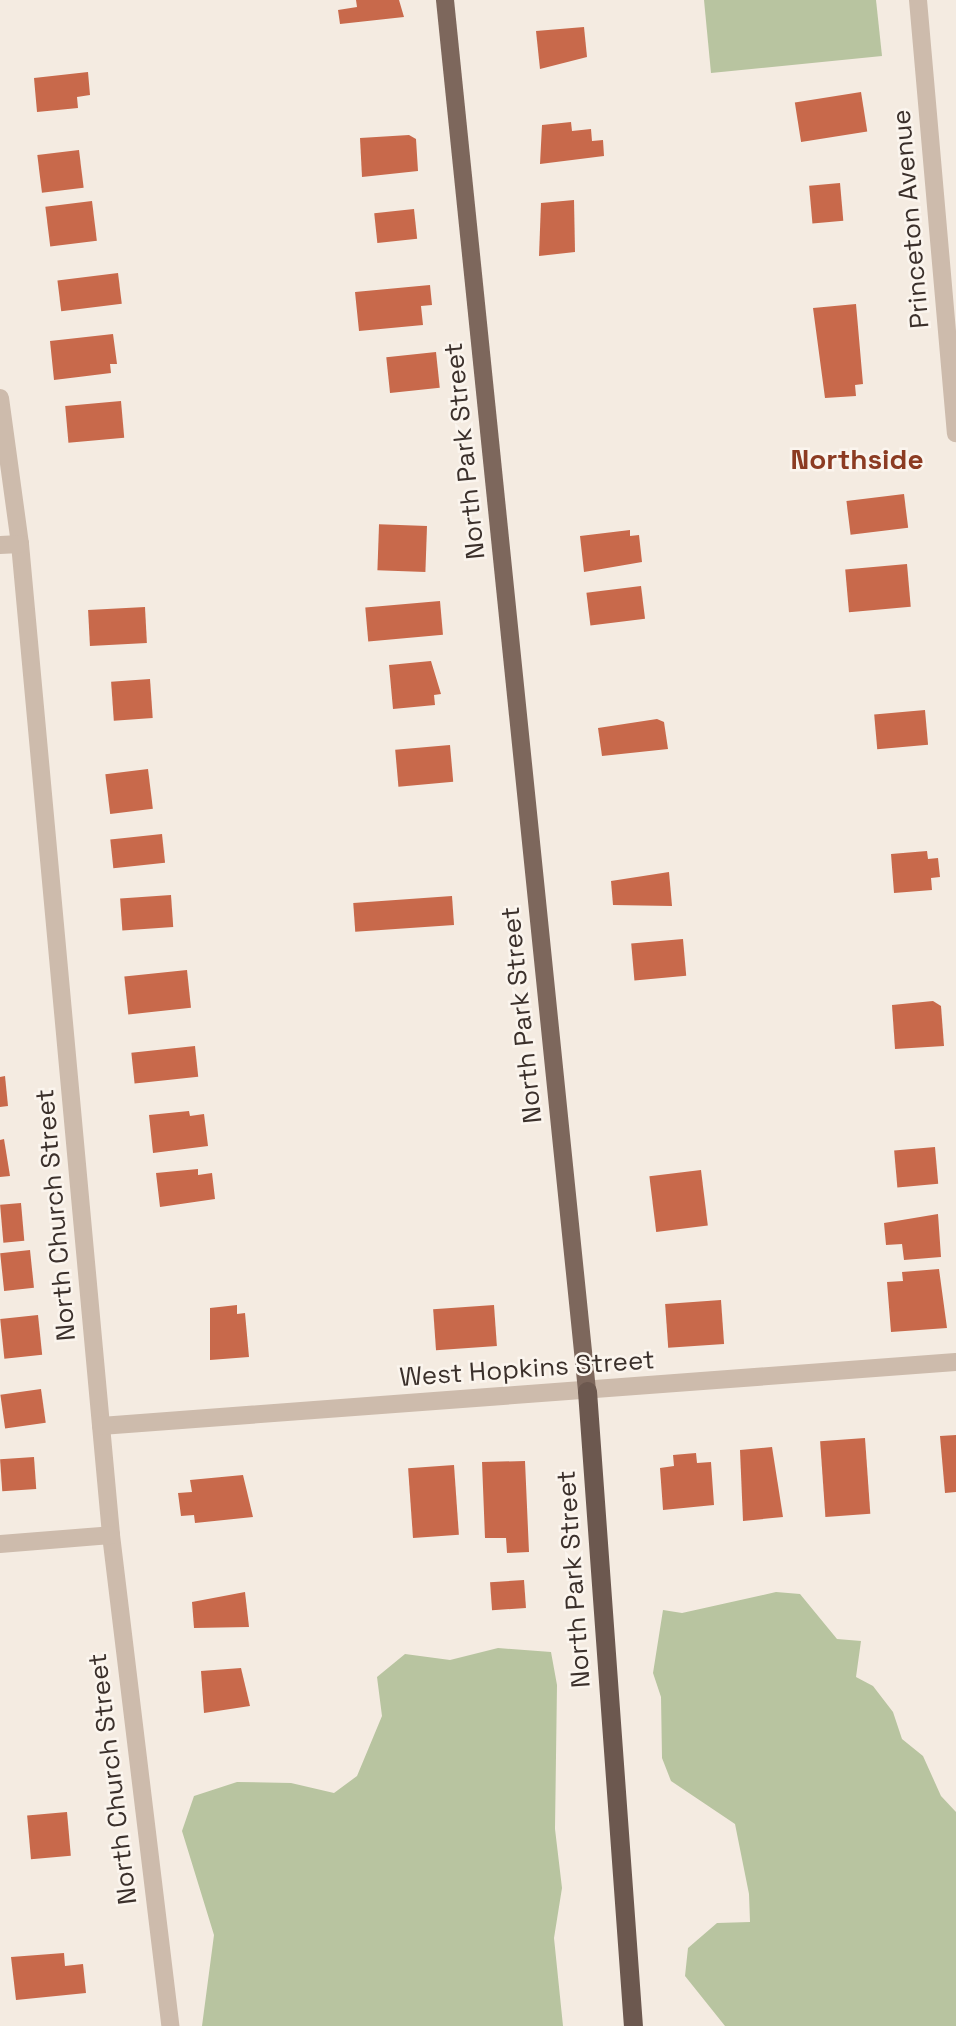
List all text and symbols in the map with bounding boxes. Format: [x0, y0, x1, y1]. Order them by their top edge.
street label: Princeton Avenue [886, 108, 936, 330]
street label: North Park Street [438, 341, 492, 561]
district label: Northside [790, 442, 924, 476]
street label: North Park Street [495, 905, 549, 1125]
street label: North Church Street [29, 1088, 83, 1342]
street label: West Hopkins Street [398, 1345, 656, 1393]
street label: North Park Street [551, 1469, 597, 1689]
street label: North Church Street [82, 1652, 144, 1906]

